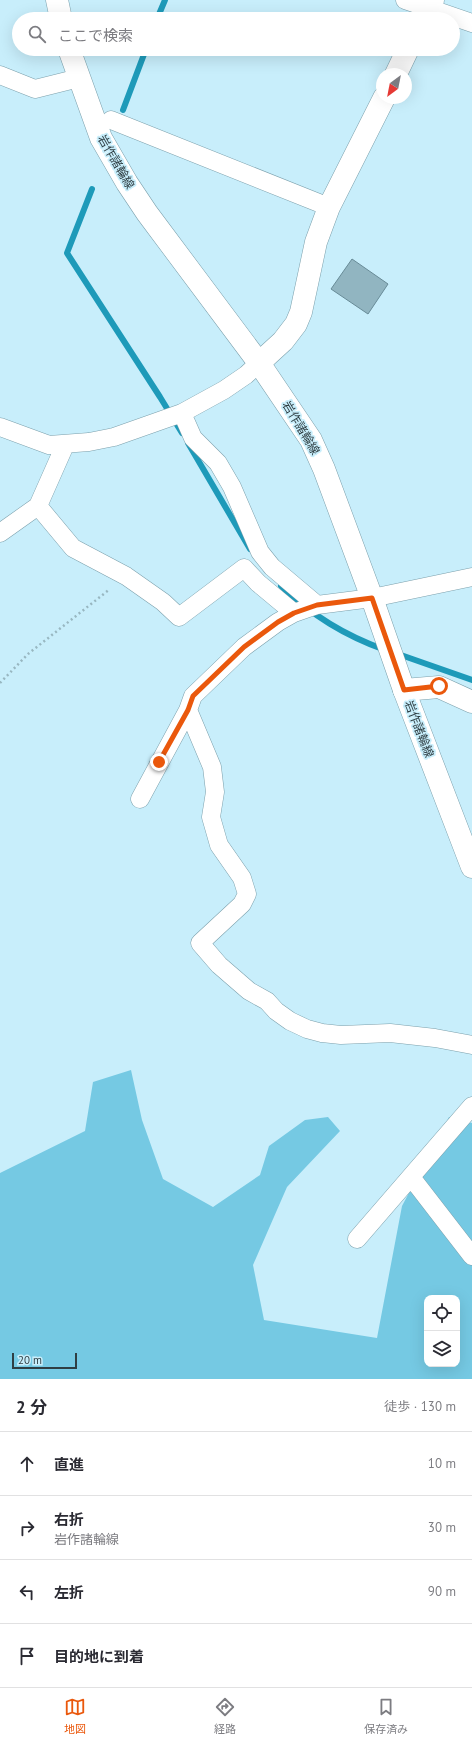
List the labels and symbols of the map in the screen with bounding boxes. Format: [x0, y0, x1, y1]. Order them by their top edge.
north arrow [376, 68, 412, 104]
street label: 岩作諸輪線 [95, 132, 138, 191]
street label: 岩作諸輪線 [280, 398, 323, 457]
route start [430, 677, 448, 695]
street label: 岩作諸輪線 [402, 698, 437, 760]
route end [150, 753, 168, 771]
scale bar [12, 1351, 77, 1370]

